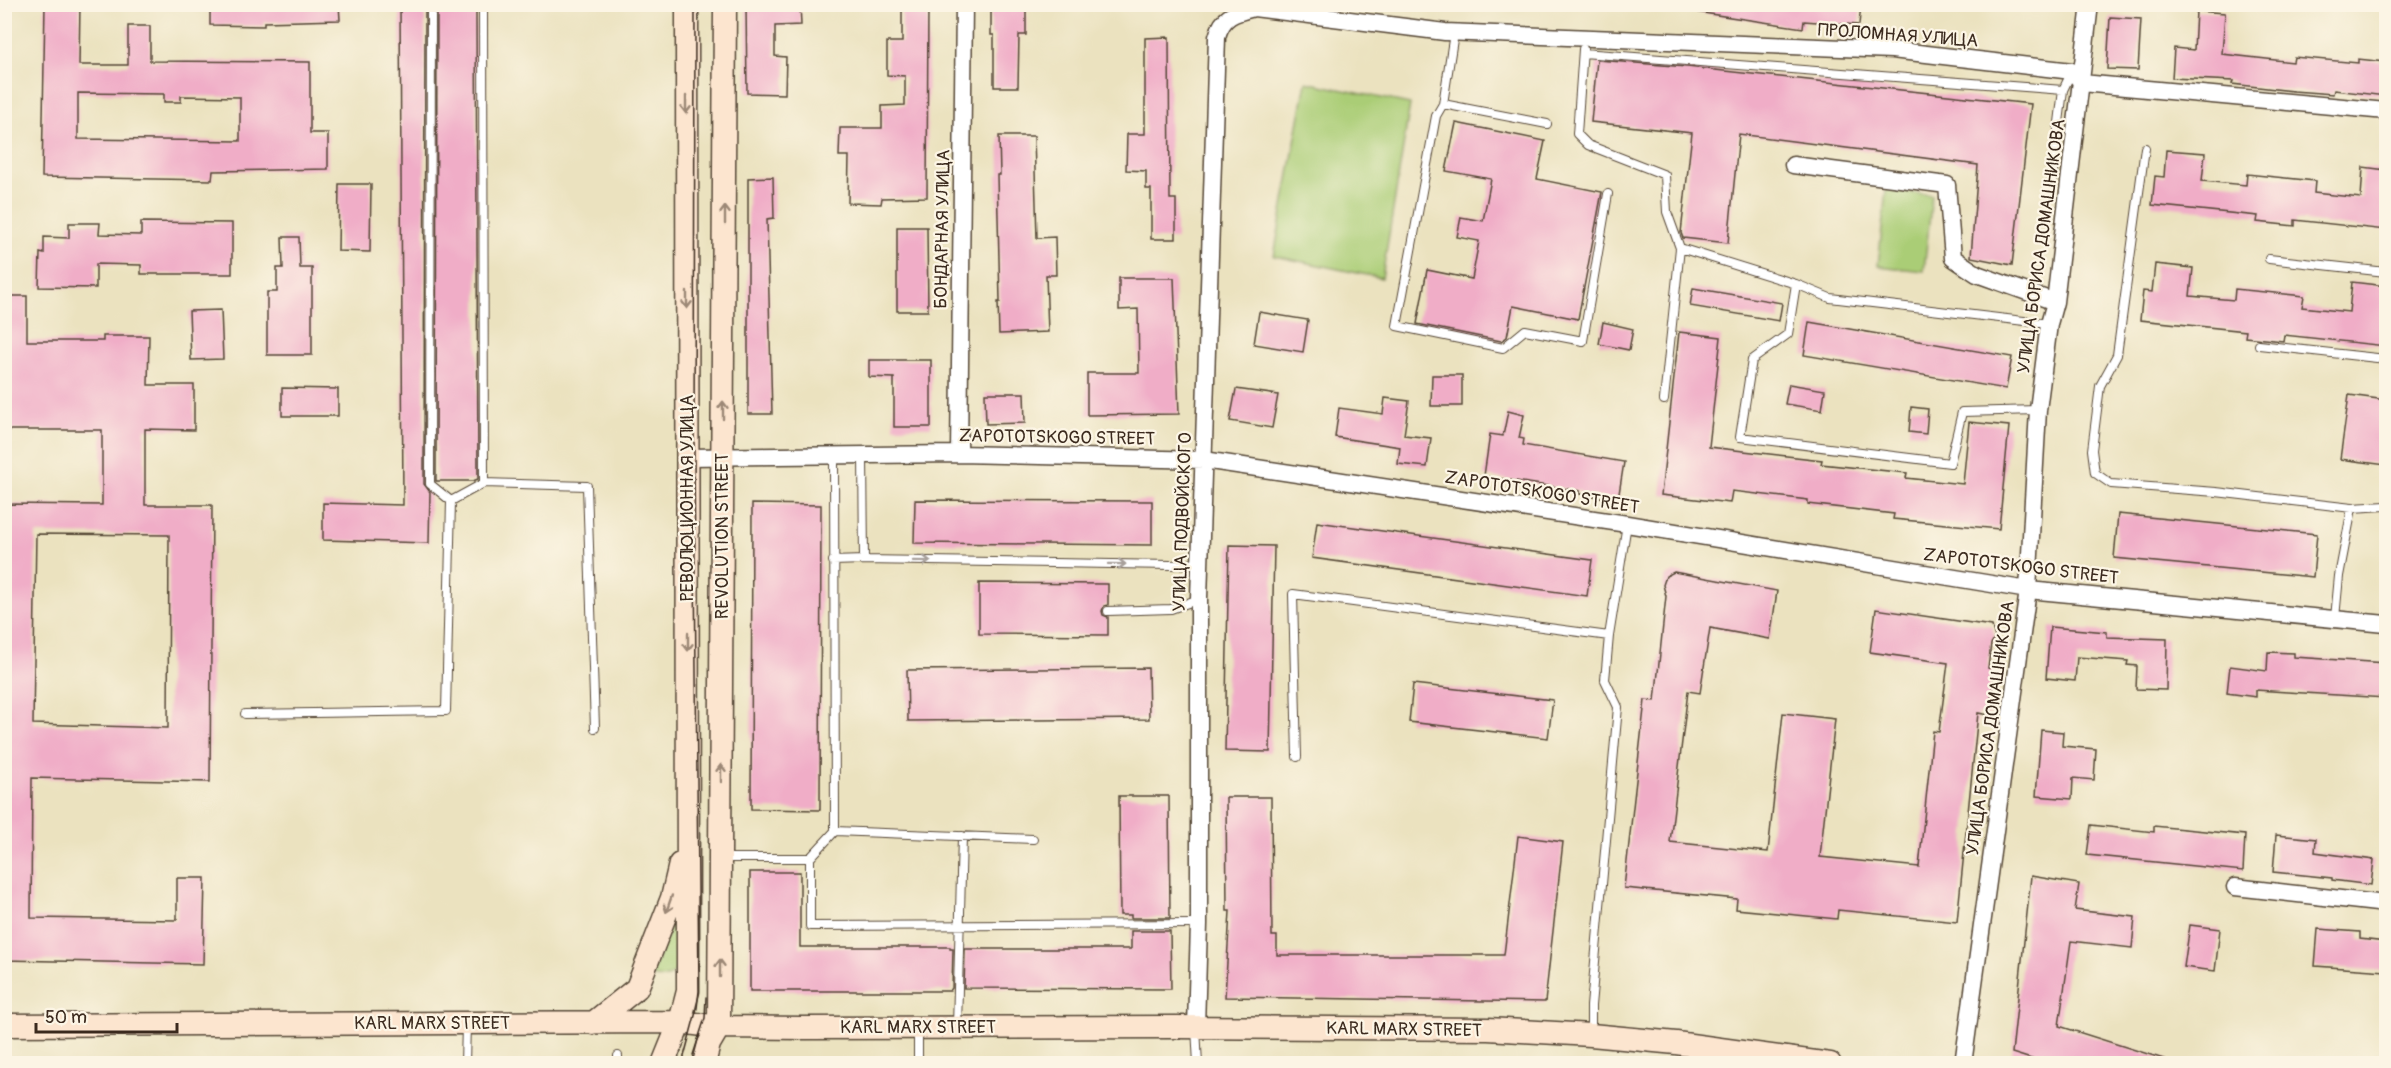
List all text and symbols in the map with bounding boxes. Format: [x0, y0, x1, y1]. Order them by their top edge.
street label: ПРОЛОМНАЯ УЛИЦА [1817, 18, 1979, 53]
one-way arrow [680, 94, 692, 114]
street label: УЛИЦА БОРИСА ДОМАШНИКОВА [2012, 117, 2071, 375]
street label: БОНДАРНАЯ УЛИЦА [930, 149, 955, 309]
one-way arrow [719, 206, 730, 226]
one-way arrow [681, 289, 693, 309]
street label: РЕВОЛЮЦИОННАЯ УЛИЦА [676, 394, 699, 601]
one-way arrow [717, 401, 729, 421]
street label: ZAPOTOTSKOGO STREET [959, 424, 1155, 451]
street label: УЛИЦА ПОДВОЙСКОГО [1168, 432, 1197, 612]
street label: REVOLUTION STREET [711, 453, 734, 619]
street label: ZAPOTOTSKOGO STREET [1443, 466, 1641, 519]
street label: ZAPOTOTSKOGO STREET [1922, 543, 2120, 590]
one-way arrow [912, 555, 932, 567]
one-way arrow [1107, 558, 1127, 570]
street label: УЛИЦА БОРИСА ДОМАШНИКОВА [1961, 599, 2020, 857]
one-way arrow [682, 631, 694, 651]
one-way arrow [715, 764, 727, 784]
one-way arrow [663, 894, 674, 913]
one-way arrow [714, 959, 725, 979]
scale bar [36, 996, 177, 1034]
text: 50 m [45, 1006, 87, 1029]
street label: KARL MARX STREET [354, 1012, 510, 1035]
street label: KARL MARX STREET [840, 1016, 996, 1039]
street label: KARL MARX STREET [1326, 1017, 1482, 1042]

